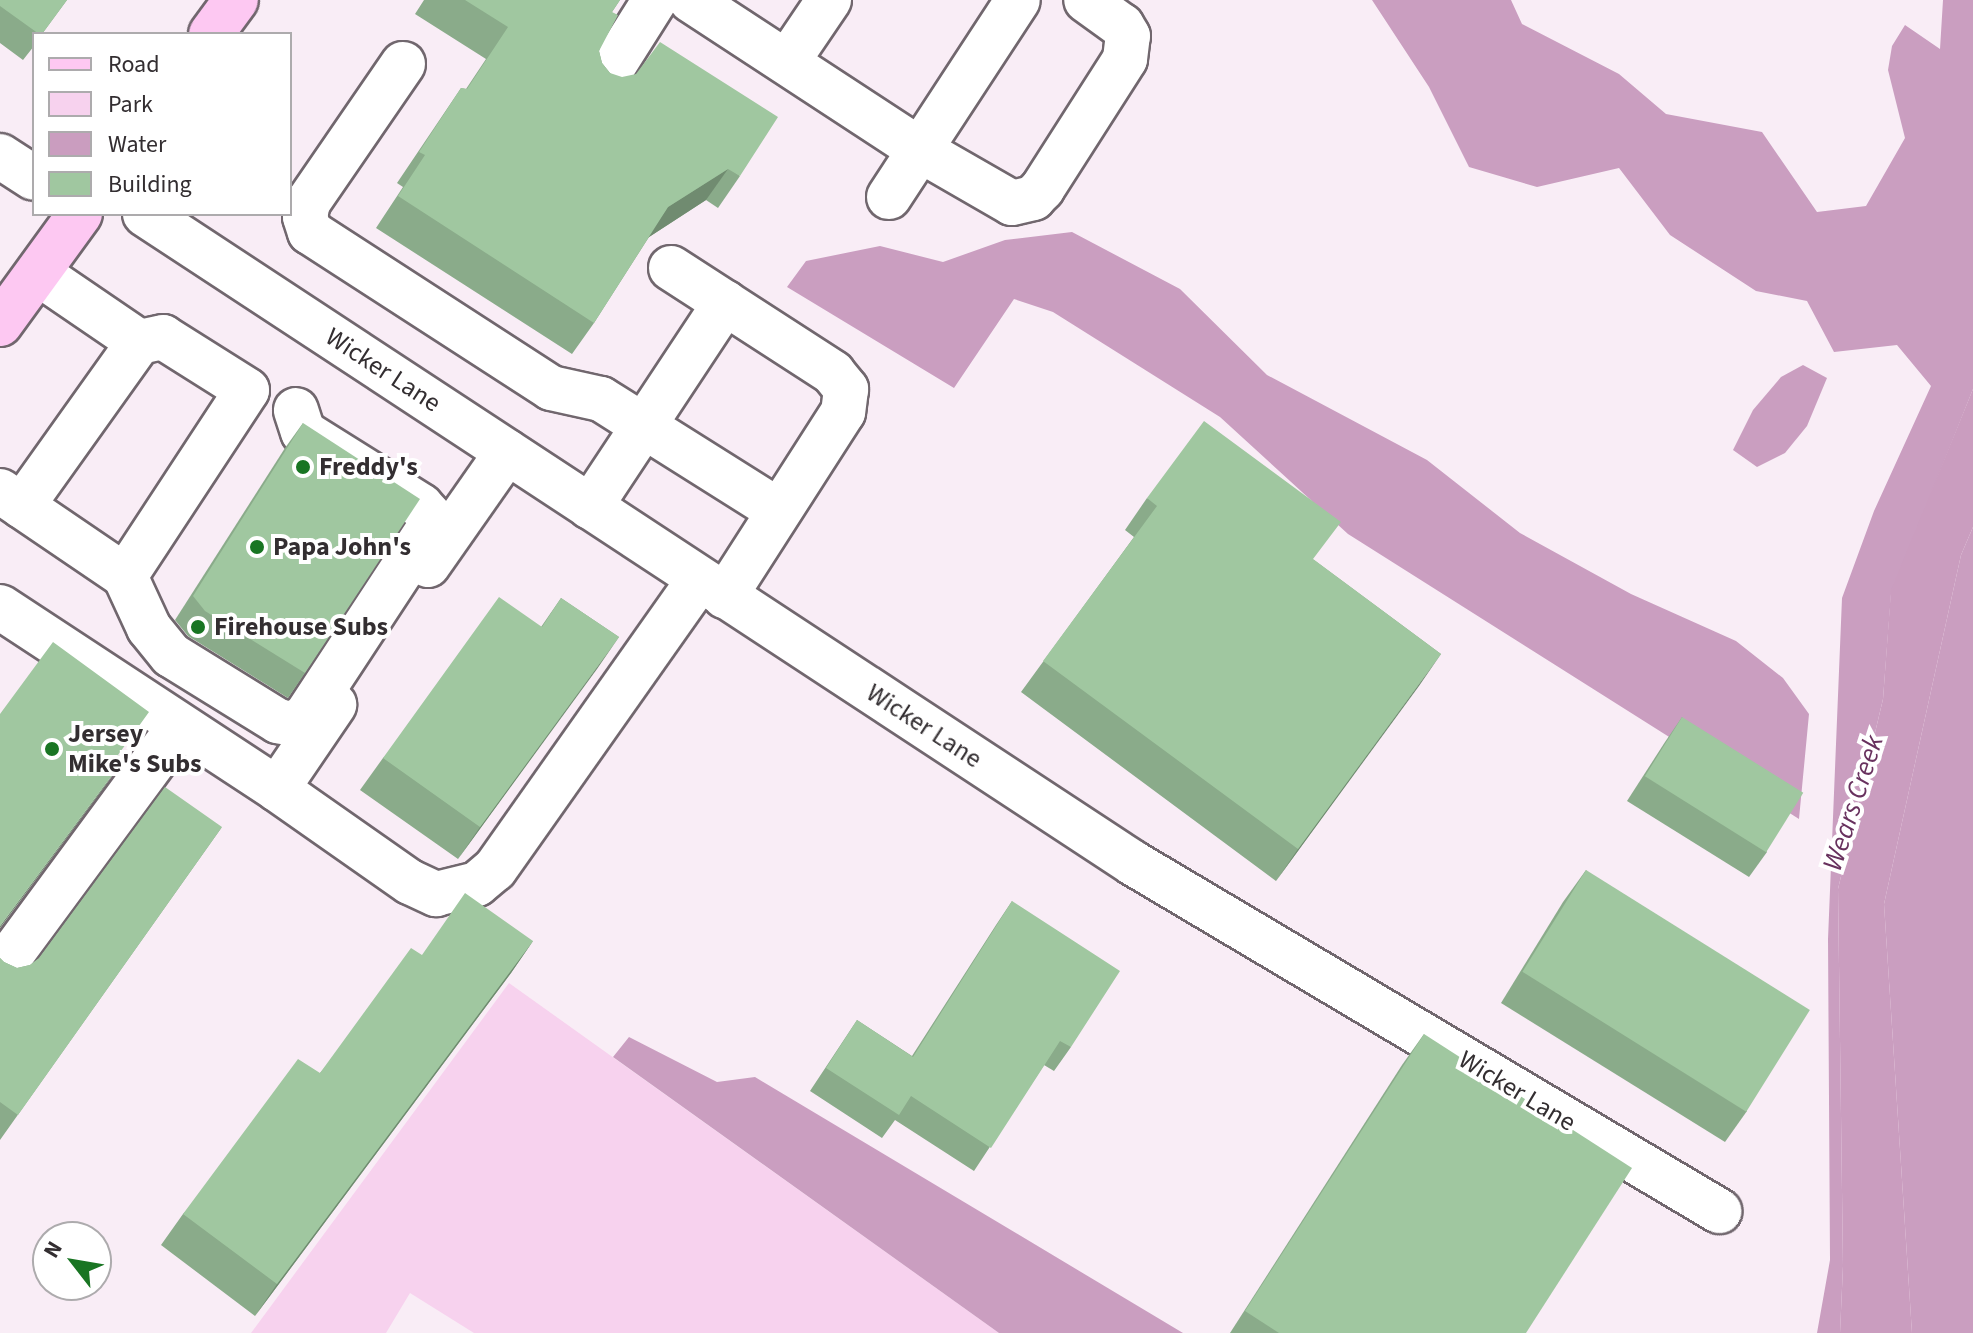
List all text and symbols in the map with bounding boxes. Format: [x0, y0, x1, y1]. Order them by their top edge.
legend [32, 32, 292, 216]
text: Road [108, 47, 160, 82]
text: Park [108, 87, 153, 122]
text: Water [108, 127, 166, 162]
text: Building [108, 167, 192, 202]
street label: Wicker Lane [320, 321, 446, 419]
place label: Freddy's [319, 451, 418, 483]
marker: Freddy's [294, 458, 312, 476]
place label: Papa John's [273, 531, 411, 563]
marker: Papa John's [248, 538, 266, 556]
place label: Firehouse Subs [214, 611, 388, 643]
marker: Firehouse Subs [189, 618, 207, 636]
street label: Wicker Lane [861, 677, 987, 775]
place label: Jersey Mike's Subs [68, 718, 201, 780]
water label: Wears Creek [1815, 731, 1891, 875]
marker: Jersey Mike's Subs [43, 740, 61, 758]
street label: Wicker Lane [1453, 1044, 1581, 1138]
north arrow [32, 1221, 112, 1301]
text: N [36, 1235, 71, 1264]

